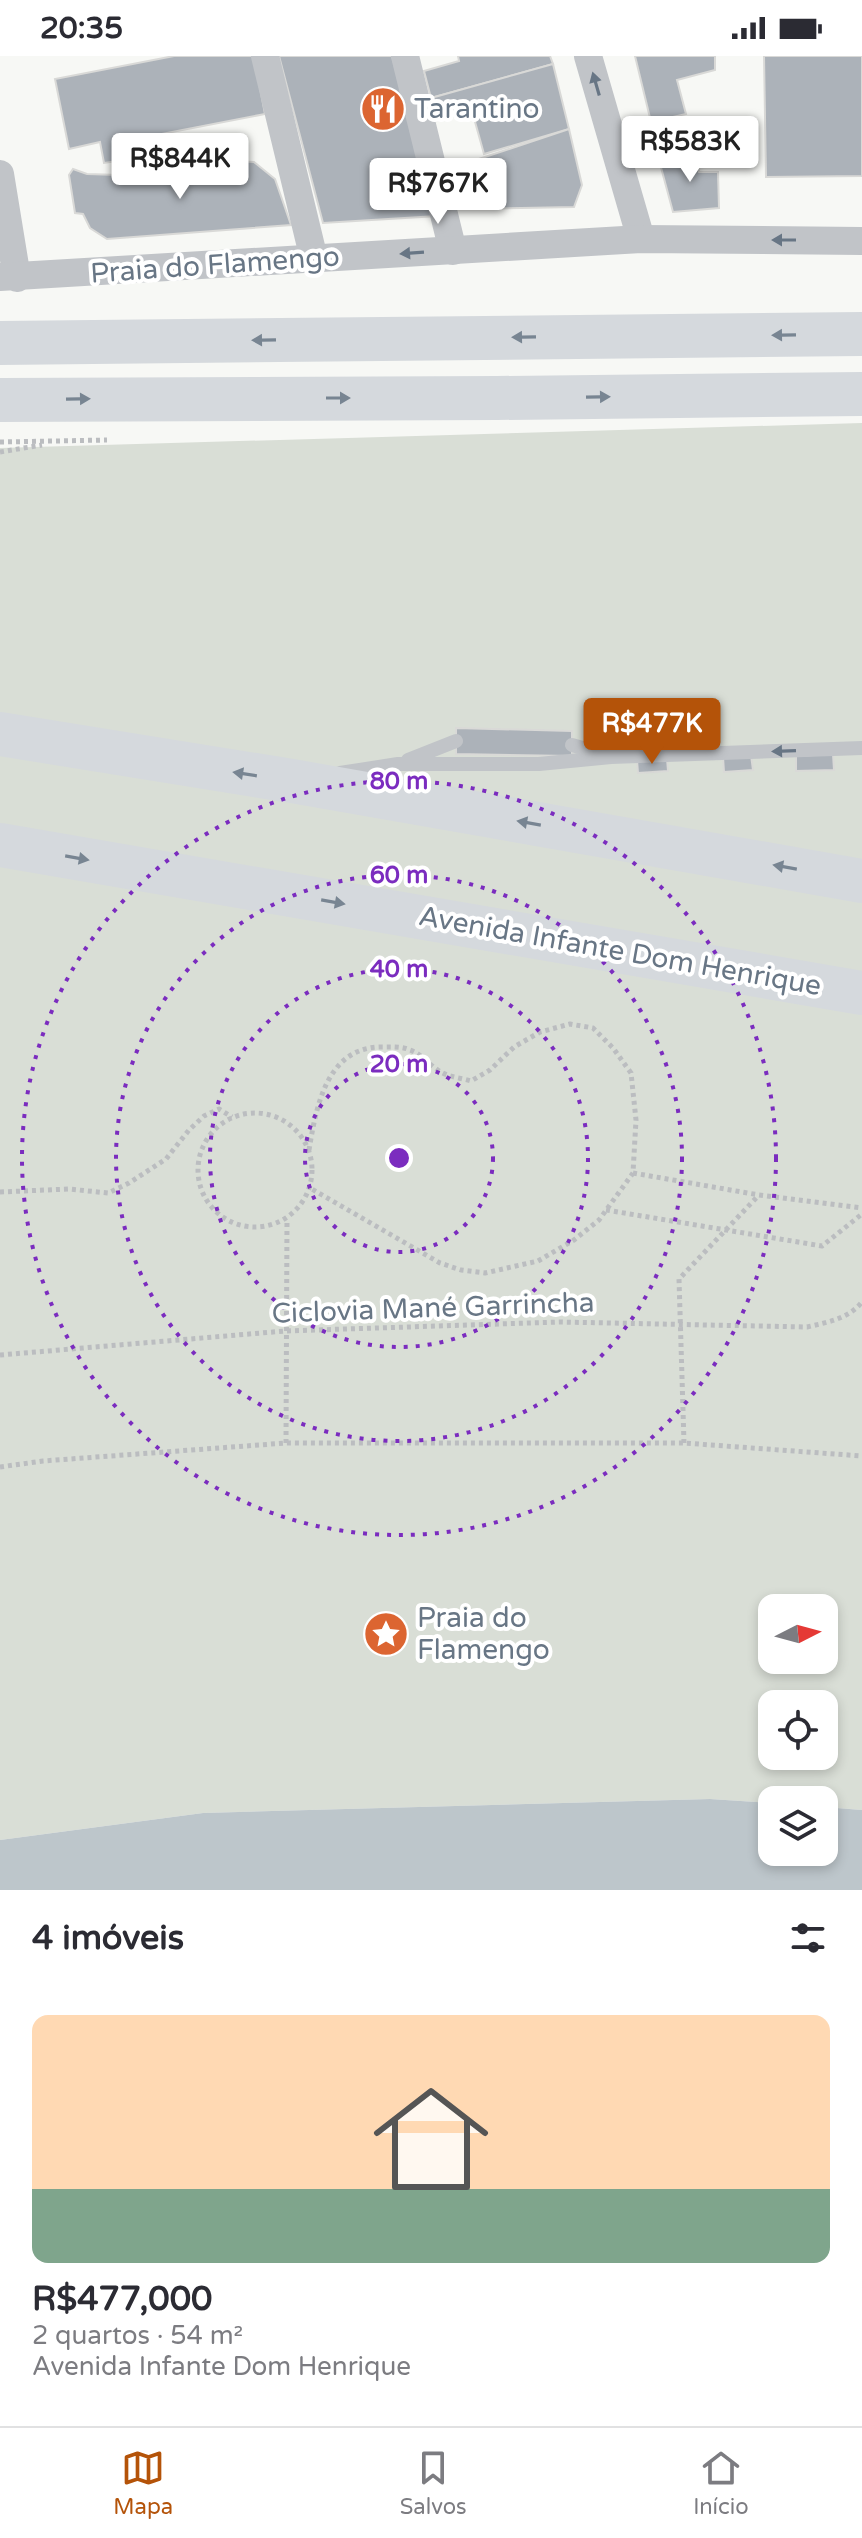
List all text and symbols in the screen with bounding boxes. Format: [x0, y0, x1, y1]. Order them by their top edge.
text: 20:35 [40, 10, 123, 47]
one-way arrow [589, 71, 602, 95]
restaurant icon: Tarantino [359, 85, 407, 133]
place label: Tarantino [414, 92, 539, 126]
pin: R$583K [625, 116, 755, 184]
text: R$583K [640, 126, 740, 157]
pin: R$844K [115, 133, 245, 201]
text: R$844K [130, 143, 230, 174]
pin: R$767K [373, 158, 503, 226]
text: R$767K [388, 168, 488, 199]
one-way arrow [771, 234, 796, 246]
street label: Praia do Flamengo [89, 239, 341, 291]
one-way arrow [399, 247, 424, 260]
one-way arrow [771, 329, 796, 341]
one-way arrow [511, 331, 536, 344]
one-way arrow [251, 334, 276, 346]
one-way arrow [586, 391, 611, 403]
one-way arrow [326, 392, 351, 404]
one-way arrow [66, 393, 91, 405]
pin: R$477K [587, 698, 717, 766]
text: R$477K [602, 708, 702, 739]
one-way arrow [771, 744, 796, 757]
one-way arrow [232, 767, 257, 779]
text: 80 m [370, 767, 428, 796]
one-way arrow [516, 816, 541, 828]
one-way arrow [65, 853, 90, 865]
text: 60 m [370, 861, 428, 890]
one-way arrow [772, 861, 797, 873]
one-way arrow [321, 897, 346, 909]
street label: Avenida Infante Dom Henrique [416, 899, 824, 1003]
text: 40 m [370, 955, 428, 984]
text: 20 m [370, 1050, 428, 1079]
centre of rings [385, 1144, 413, 1172]
street label: Ciclovia Mané Garrincha [271, 1285, 595, 1331]
north arrow [758, 1594, 838, 1674]
map controls [758, 1594, 838, 1866]
place label: Praia do Flamengo [417, 1601, 550, 1667]
place icon: Praia do Flamengo [362, 1610, 410, 1658]
button: locate [758, 1690, 838, 1770]
button: layers [758, 1786, 838, 1866]
icon: filters [786, 1916, 830, 1960]
text: 4 imóveis [32, 1918, 184, 1959]
icon: home [359, 2067, 503, 2211]
text: R$477,000 [32, 2279, 212, 2320]
text: 2 quartos · 54 m² [32, 2320, 243, 2351]
text: Avenida Infante Dom Henrique [32, 2351, 411, 2382]
tab: Mapa [113, 2446, 173, 2520]
tab: Salvos [400, 2446, 467, 2520]
tab: Início [693, 2446, 749, 2520]

